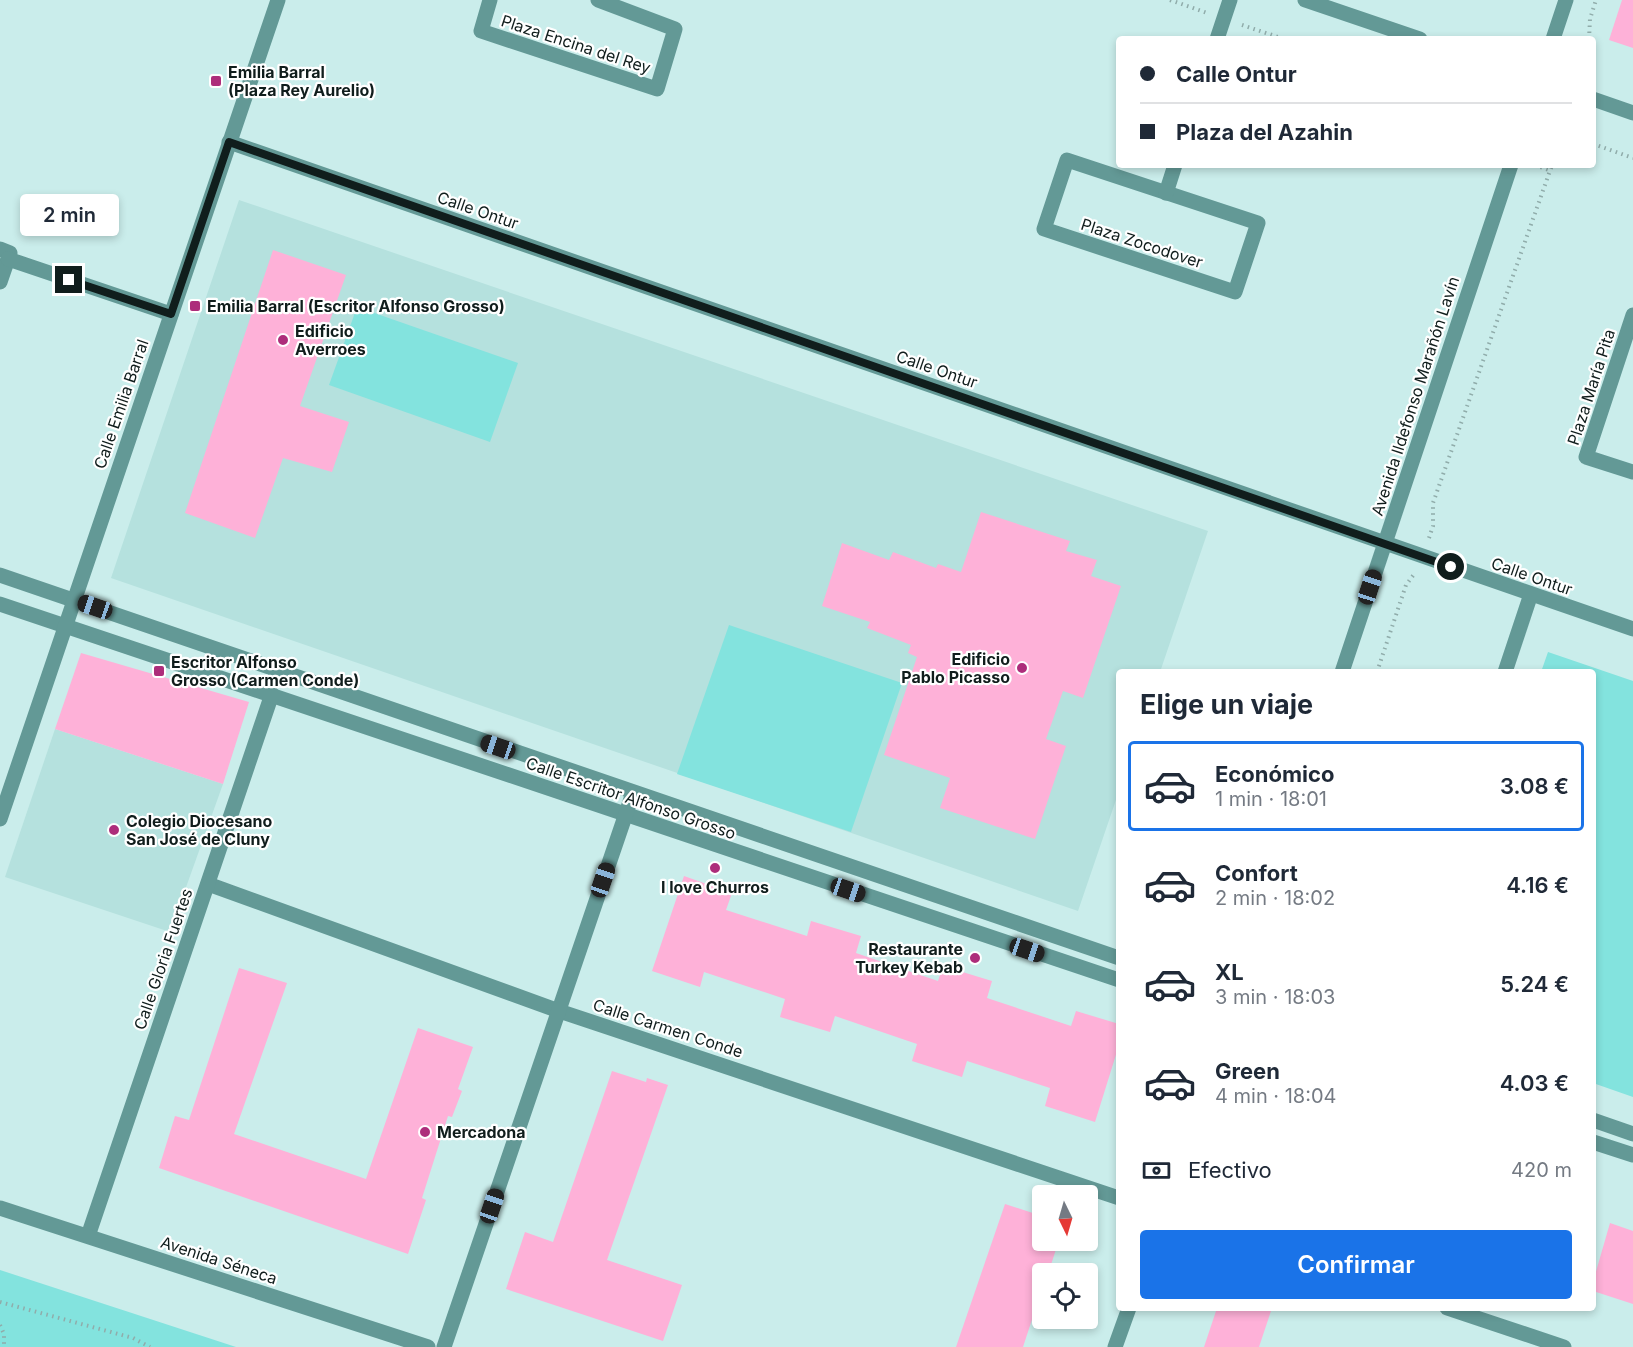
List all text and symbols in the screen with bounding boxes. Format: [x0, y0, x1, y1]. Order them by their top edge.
street label: Plaza Encina del Rey [499, 10, 653, 78]
text: Calle Ontur [1176, 61, 1297, 87]
place label: Emilia Barral (Plaza Rey Aurelio) [228, 62, 375, 100]
marker: Emilia Barral (Plaza Rey Aurelio) [209, 74, 223, 88]
text: Plaza del Azahin [1176, 119, 1353, 145]
street label: Calle Ontur [435, 187, 521, 233]
callout: 2 min [20, 193, 118, 235]
text: 2 min [43, 203, 96, 227]
street label: Plaza Zocodover [1079, 214, 1205, 272]
route end [55, 266, 82, 293]
street label: Avenida Ildefonso Marañón Lavín [1367, 274, 1463, 518]
place label: Emilia Barral (Escritor Alfonso Grosso) [207, 296, 505, 316]
marker: Emilia Barral (Escritor Alfonso Grosso) [188, 299, 202, 313]
place label: Edificio Averroes [295, 321, 366, 359]
street label: Plaza María Pita [1563, 326, 1619, 448]
marker: Edificio Averroes [276, 333, 290, 347]
street label: Calle Emilia Barral [89, 337, 153, 471]
street label: Calle Ontur [894, 346, 980, 392]
route start [1437, 553, 1464, 580]
street label: Calle Ontur [1489, 553, 1575, 599]
car [1356, 567, 1384, 607]
car [75, 593, 115, 621]
place label: Edificio Pablo Picasso [901, 649, 1010, 687]
place label: Escritor Alfonso Grosso (Carmen Conde) [171, 652, 359, 690]
marker: Edificio Pablo Picasso [1015, 661, 1029, 675]
marker: Escritor Alfonso Grosso (Carmen Conde) [152, 664, 166, 678]
text: Elige un viaje [1140, 688, 1313, 721]
car [478, 733, 518, 761]
street label: Calle Escritor Alfonso Grosso [523, 753, 739, 843]
icon: car [1143, 759, 1197, 813]
text: Económico [1215, 761, 1334, 787]
text: 3.08 € [1500, 773, 1569, 799]
text: 1 min · 18:01 [1215, 787, 1327, 811]
place label: Colegio Diocesano San José de Cluny [126, 811, 272, 849]
marker: Colegio Diocesano San José de Cluny [107, 823, 121, 837]
icon: car [1143, 858, 1197, 912]
car [589, 860, 617, 900]
text: Confort [1215, 860, 1298, 886]
marker: I love Churros [708, 861, 722, 875]
text: 4.16 € [1506, 872, 1569, 898]
car [828, 876, 868, 904]
place label: I love Churros [661, 877, 769, 897]
street label: Calle Gloria Fuertes [129, 886, 197, 1032]
text: 2 min · 18:02 [1215, 886, 1335, 910]
car [1007, 936, 1047, 964]
place label: Restaurante Turkey Kebab [855, 939, 963, 977]
marker: Restaurante Turkey Kebab [968, 951, 982, 965]
icon: car [1143, 957, 1197, 1011]
text: XL [1215, 959, 1244, 985]
text: 5.24 € [1500, 971, 1569, 997]
text: 3 min · 18:03 [1215, 985, 1335, 1009]
street label: Calle Carmen Conde [591, 994, 745, 1062]
icon: car [1143, 1056, 1197, 1110]
text: Green [1215, 1058, 1280, 1084]
text: 4.03 € [1500, 1070, 1569, 1096]
text: 4 min · 18:04 [1215, 1084, 1337, 1108]
place label: Mercadona [437, 1122, 526, 1142]
marker: Mercadona [418, 1125, 432, 1139]
icon: cash [1140, 1154, 1173, 1187]
text: Efectivo [1188, 1157, 1272, 1183]
text: 420 m [1511, 1158, 1572, 1182]
north arrow [1032, 1185, 1098, 1251]
map controls [1032, 1185, 1098, 1329]
car [478, 1186, 506, 1226]
button: Confirmar [1140, 1230, 1572, 1299]
street label: Avenida Séneca [158, 1232, 280, 1288]
button: locate [1032, 1263, 1098, 1329]

